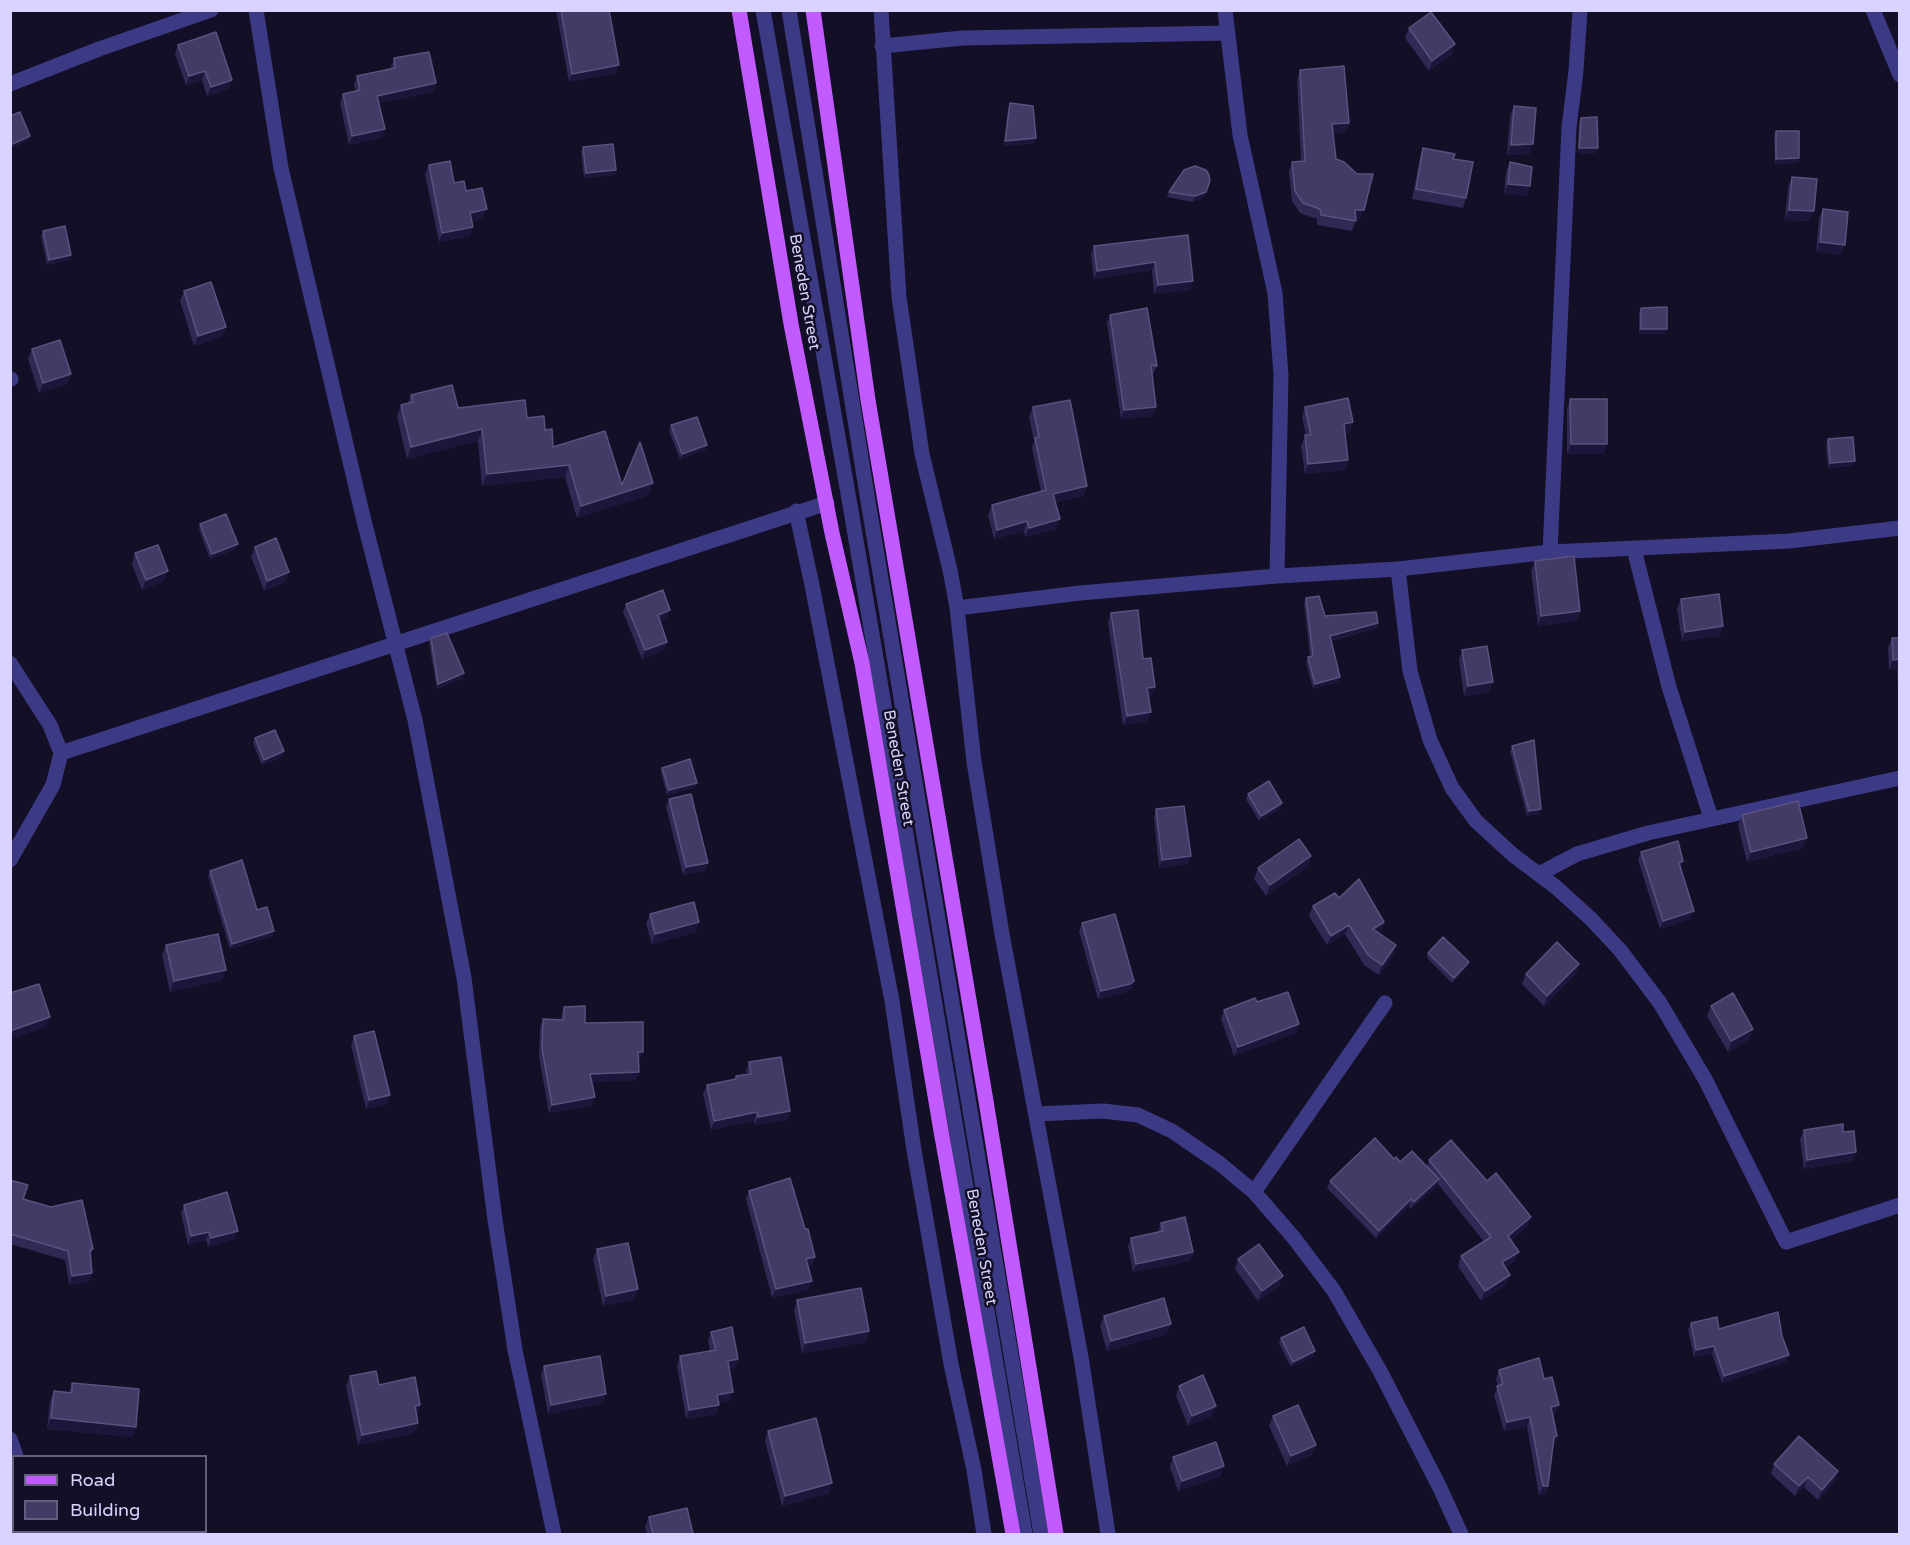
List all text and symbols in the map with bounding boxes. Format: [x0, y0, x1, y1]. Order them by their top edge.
street label: Beneden Street [784, 232, 824, 352]
street label: Beneden Street [878, 708, 918, 828]
street label: Beneden Street [961, 1187, 1001, 1307]
legend [12, 1455, 207, 1533]
text: Road [70, 1469, 115, 1491]
text: Building [70, 1499, 140, 1521]

